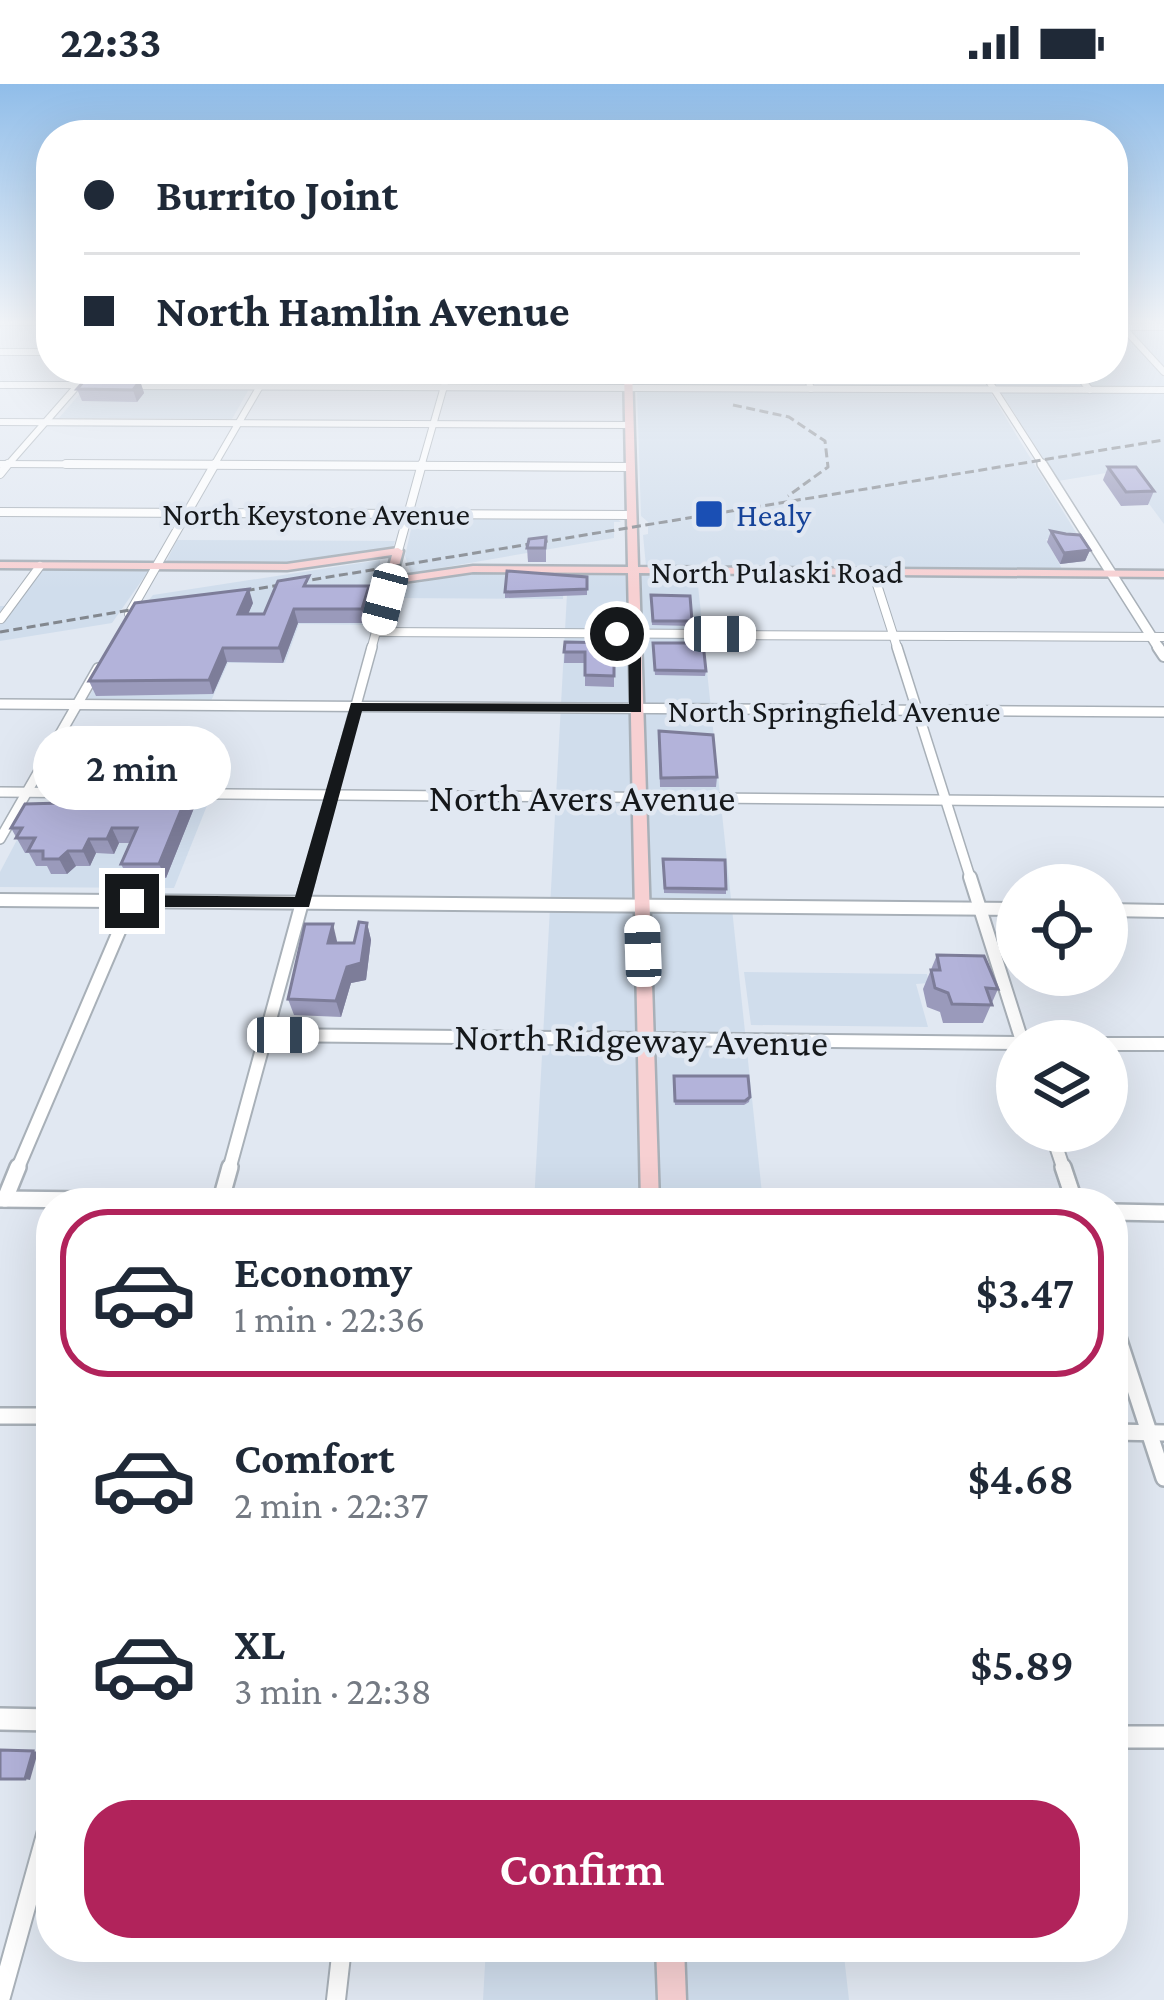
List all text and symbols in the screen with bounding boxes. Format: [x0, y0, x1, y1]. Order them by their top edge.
text: 22:33 [60, 17, 162, 67]
text: Burrito Joint [156, 170, 398, 220]
text: North Hamlin Avenue [156, 286, 570, 336]
street label: North Keystone Avenue [162, 495, 470, 532]
place label: Healy [736, 496, 812, 533]
marker: Healy [693, 498, 725, 530]
street label: North Pulaski Road [651, 553, 903, 590]
car [358, 560, 412, 638]
route start [590, 607, 644, 661]
car [684, 616, 756, 652]
street label: North Springfield Avenue [668, 692, 1000, 729]
callout: 2 min [33, 727, 231, 811]
text: 2 min [86, 746, 178, 789]
street label: North Avers Avenue [429, 776, 735, 819]
map controls [996, 864, 1128, 1152]
button: locate [996, 864, 1128, 996]
route end [105, 874, 159, 928]
car [624, 914, 662, 988]
street label: North Ridgeway Avenue [453, 1014, 828, 1065]
car [247, 1017, 319, 1053]
button: layers [996, 1020, 1128, 1152]
icon: car [90, 1239, 198, 1347]
text: Economy [234, 1247, 412, 1297]
text: $3.47 [976, 1268, 1074, 1318]
text: 1 min · 22:36 [234, 1297, 425, 1340]
icon: car [90, 1425, 198, 1533]
text: Comfort [234, 1433, 395, 1483]
text: $4.68 [968, 1454, 1074, 1504]
text: 2 min · 22:37 [234, 1483, 428, 1526]
icon: car [90, 1611, 198, 1719]
text: XL [234, 1619, 285, 1669]
text: $5.89 [970, 1640, 1074, 1690]
text: 3 min · 22:38 [234, 1669, 432, 1712]
button: Confirm [84, 1800, 1080, 1938]

